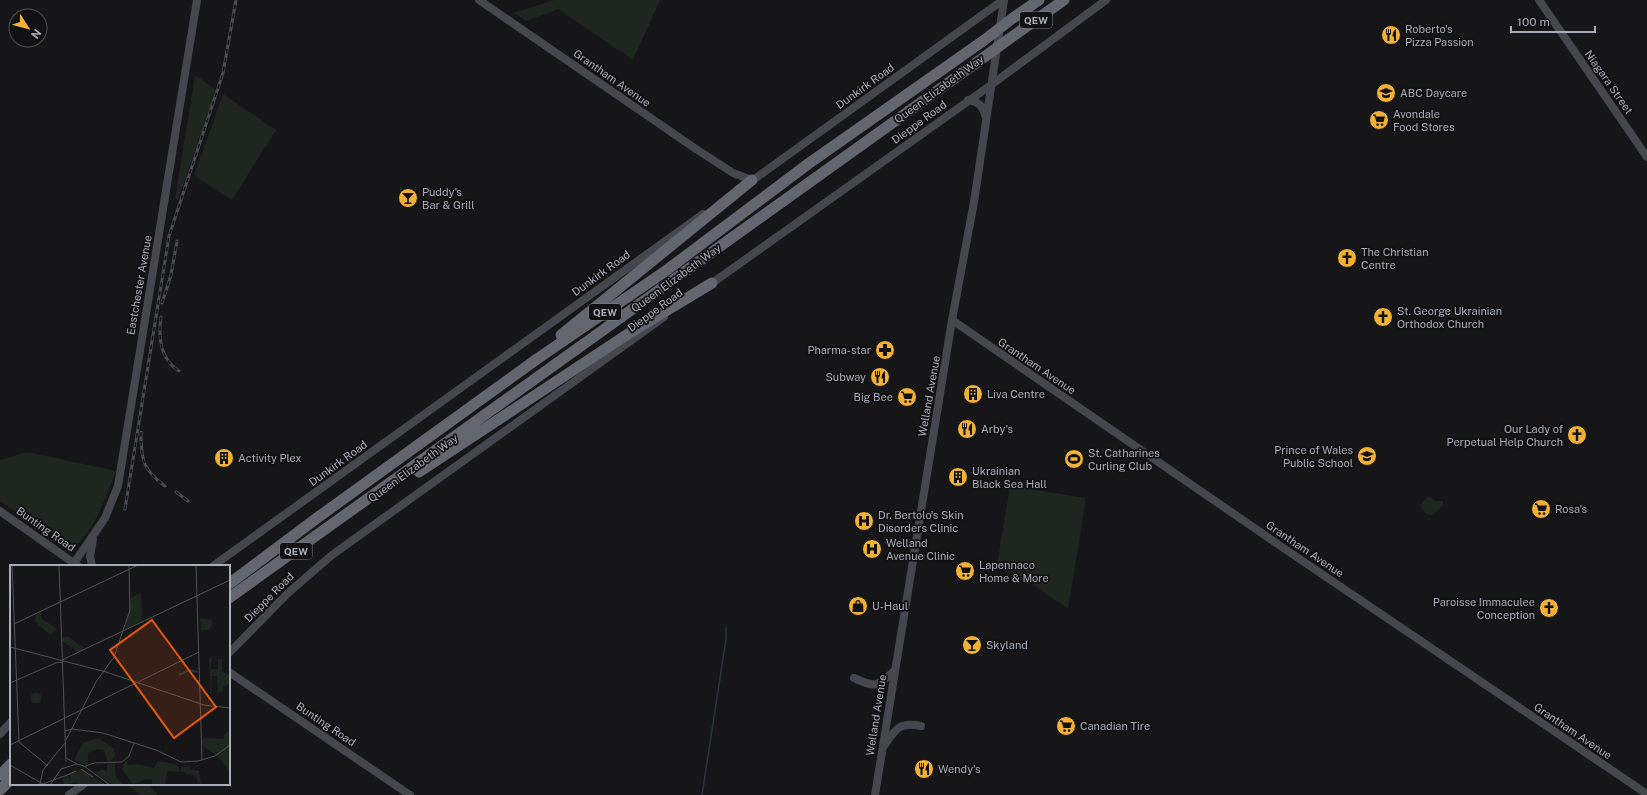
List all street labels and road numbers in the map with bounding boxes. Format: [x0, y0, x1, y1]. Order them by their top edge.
road number: QEW [1020, 12, 1052, 28]
street label: Grantham Avenue [571, 47, 653, 109]
street label: Niagara Street [1583, 48, 1635, 116]
street label: Queen Elizabeth Way [892, 52, 986, 125]
street label: Dunkirk Road [834, 61, 896, 111]
street label: Dieppe Road [889, 98, 949, 146]
street label: Eastchester Avenue [124, 234, 154, 336]
street label: Queen Elizabeth Way [629, 241, 723, 314]
street label: Dunkirk Road [570, 248, 632, 298]
street label: Dieppe Road [625, 286, 685, 334]
road number: QEW [589, 304, 621, 320]
street label: Grantham Avenue [996, 336, 1078, 396]
street label: Welland Avenue [916, 355, 942, 437]
street label: Queen Elizabeth Way [366, 431, 460, 504]
street label: Dunkirk Road [307, 438, 369, 488]
street label: Bunting Road [14, 504, 78, 554]
street label: Grantham Avenue [1264, 519, 1346, 579]
road number: QEW [280, 543, 312, 559]
street label: Dieppe Road [242, 570, 296, 624]
street label: Welland Avenue [864, 674, 888, 756]
street label: Bunting Road [294, 700, 358, 748]
street label: Grantham Avenue [1532, 701, 1614, 761]

